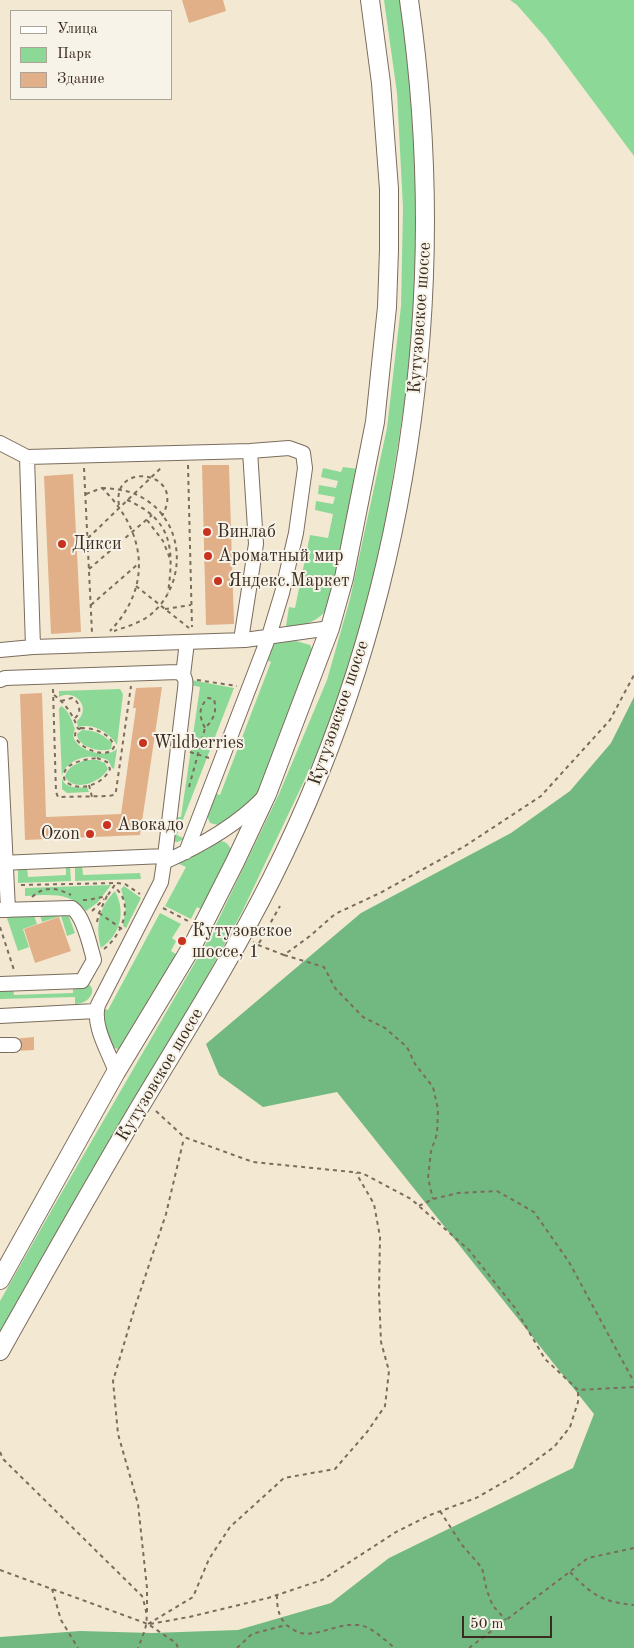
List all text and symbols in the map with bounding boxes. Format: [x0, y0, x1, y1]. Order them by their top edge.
legend [10, 10, 172, 100]
text: Улица [57, 22, 98, 37]
text: Парк [57, 47, 92, 62]
text: Здание [57, 72, 104, 87]
street label: Кутузовское шоссе [404, 242, 436, 394]
place label: Винлаб [217, 521, 276, 543]
marker: Винлаб [201, 526, 213, 538]
place label: Дикси [72, 533, 122, 555]
marker: Дикси [56, 538, 68, 550]
place label: Ароматный мир [218, 545, 344, 567]
marker: Ароматный мир [202, 550, 214, 562]
place label: Яндекс.Маркет [228, 570, 349, 592]
marker: Яндекс.Маркет [212, 575, 224, 587]
street label: Кутузовское шоссе [304, 638, 374, 788]
place label: Wildberries [153, 732, 244, 754]
marker: Wildberries [137, 737, 149, 749]
place label: Авокадо [117, 814, 184, 836]
marker: Авокадо [101, 819, 113, 831]
place label: Ozon [41, 823, 80, 845]
marker: Ozon [84, 828, 96, 840]
place label: Кутузовское шоссе, 1 [192, 920, 292, 962]
marker: Кутузовское шоссе, 1 [176, 935, 188, 947]
street label: Кутузовское шоссе [112, 1004, 208, 1146]
scale bar [464, 1606, 554, 1638]
text: 50 m [470, 1617, 504, 1632]

